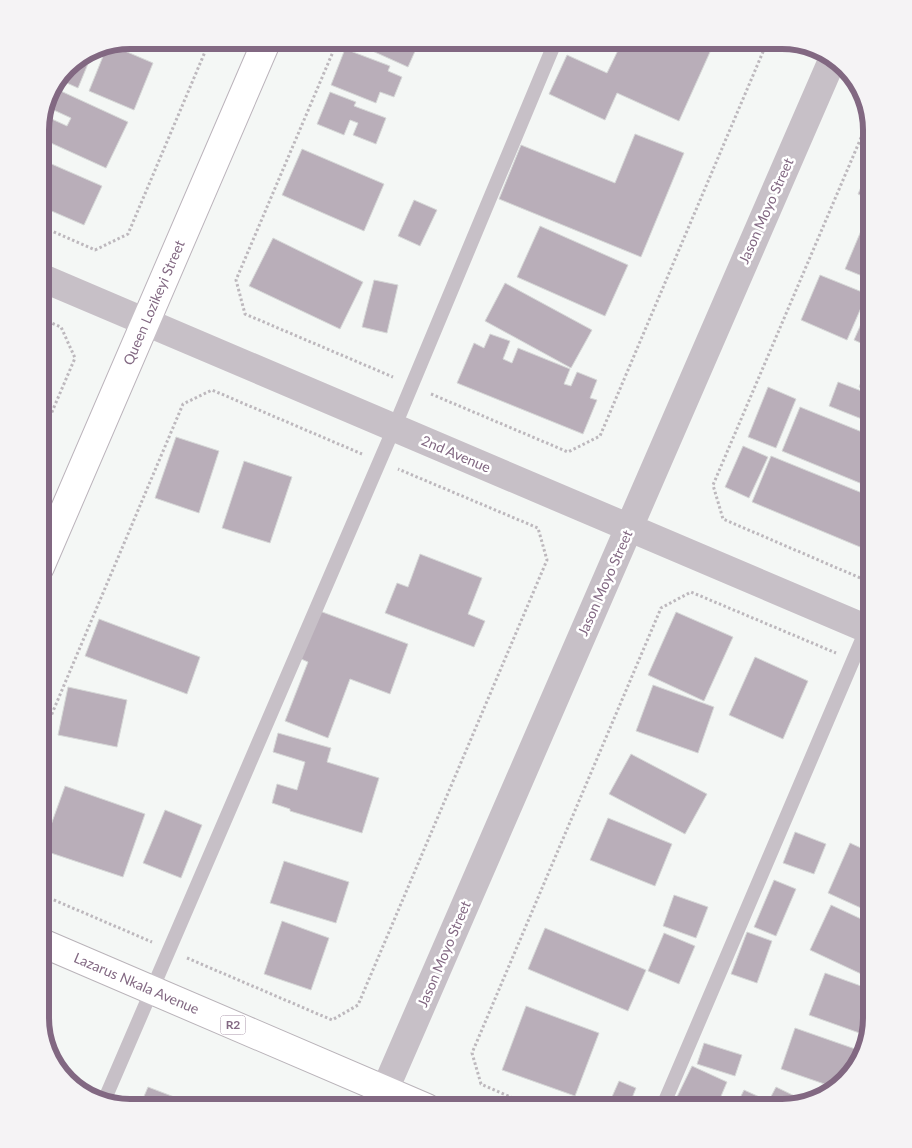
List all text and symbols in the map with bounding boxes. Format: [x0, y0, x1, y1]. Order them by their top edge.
street label: Jason Moyo Street [735, 155, 796, 266]
street label: Queen Lozikeyi Street [119, 237, 188, 367]
street label: 2nd Avenue [419, 431, 493, 476]
street label: Jason Moyo Street [574, 527, 635, 638]
street label: Jason Moyo Street [413, 898, 474, 1010]
street label: Lazarus Nkala Avenue [72, 949, 202, 1017]
road number: R2 [220, 1016, 246, 1034]

